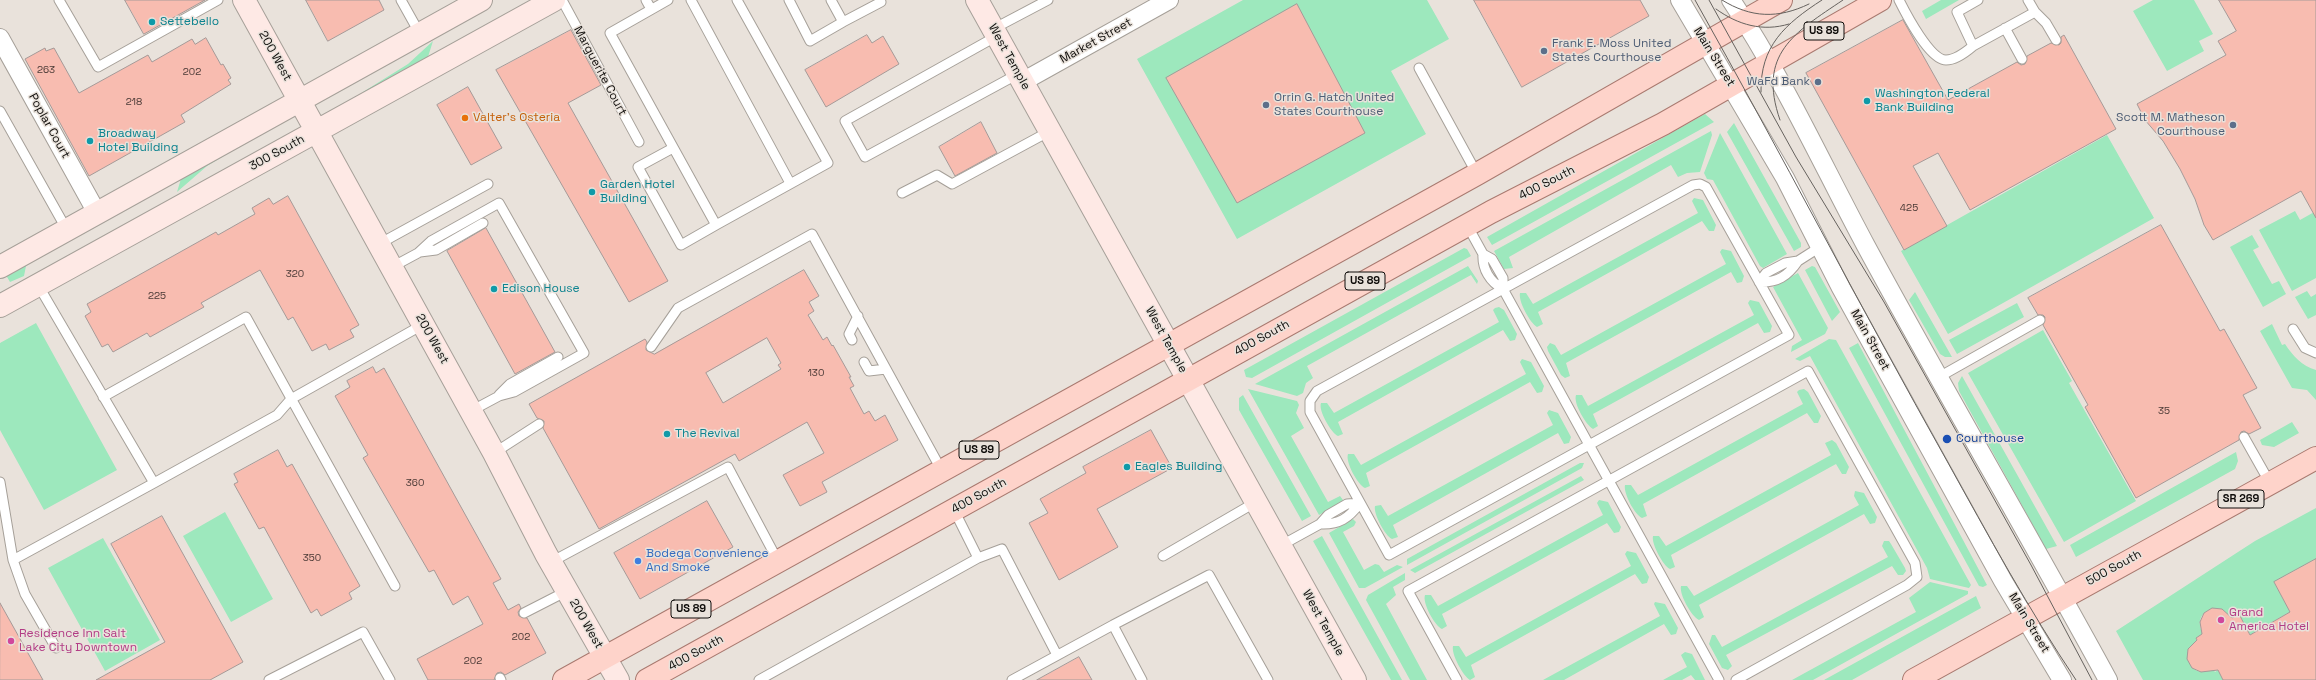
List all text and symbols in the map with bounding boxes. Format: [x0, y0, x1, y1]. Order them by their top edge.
place label: Settebello [160, 15, 219, 29]
street label: Market Street [1057, 15, 1135, 67]
marker: Settebello [147, 17, 157, 27]
street label: West Temple [985, 21, 1033, 93]
road number: US 89 [1804, 22, 1844, 40]
street label: Marguerite Court [570, 24, 630, 118]
street label: Main Street [1690, 25, 1738, 89]
street label: 200 West [255, 29, 295, 83]
place label: Frank E. Moss United States Courthouse [1552, 37, 1671, 65]
marker: Frank E. Moss United States Courthouse [1539, 46, 1549, 56]
house number: 263 [37, 64, 55, 76]
house number: 202 [183, 66, 201, 78]
place label: WaFd Bank [1747, 75, 1810, 89]
marker: WaFd Bank [1813, 77, 1823, 87]
place label: Washington Federal Bank Building [1875, 87, 1990, 115]
street label: Poplar Court [25, 91, 73, 161]
place label: Orrin G. Hatch United States Courthouse [1274, 91, 1394, 119]
house number: 218 [126, 96, 142, 108]
marker: Washington Federal Bank Building [1862, 96, 1872, 106]
marker: Orrin G. Hatch United States Courthouse [1261, 100, 1271, 110]
place label: Valter's Osteria [473, 111, 560, 125]
place label: Scott M. Matheson Courthouse [2116, 111, 2225, 139]
marker: Valter's Osteria [460, 113, 470, 123]
marker: Scott M. Matheson Courthouse [2228, 120, 2238, 130]
place label: Broadway Hotel Building [98, 127, 178, 155]
street label: 300 South [247, 132, 307, 174]
marker: Broadway Hotel Building [85, 136, 95, 146]
street label: 400 South [1517, 163, 1577, 203]
place label: Garden Hotel Building [600, 178, 675, 206]
marker: Garden Hotel Building [587, 187, 597, 197]
house number: 425 [1900, 202, 1918, 214]
house number: 320 [286, 268, 304, 280]
road number: US 89 [1345, 272, 1385, 290]
place label: Edison House [502, 282, 580, 296]
marker: Edison House [489, 284, 499, 294]
house number: 225 [148, 290, 166, 302]
street label: West Temple [1142, 304, 1190, 376]
street label: Main Street [1847, 307, 1893, 373]
street label: 200 West [412, 312, 452, 366]
street label: 400 South [1232, 317, 1292, 359]
house number: 130 [808, 367, 824, 379]
house number: 35 [2158, 405, 2170, 417]
place label: The Revival [675, 427, 740, 441]
marker: The Revival [662, 429, 672, 439]
place label: Courthouse [1956, 432, 2024, 446]
marker: Courthouse [1941, 433, 1953, 445]
road number: US 89 [959, 441, 999, 459]
place label: Eagles Building [1135, 460, 1223, 474]
marker: Eagles Building [1122, 462, 1132, 472]
street label: 400 South [949, 475, 1009, 517]
house number: 360 [406, 477, 424, 489]
road number: SR 269 [2218, 490, 2264, 508]
place label: Bodega Convenience And Smoke [646, 547, 769, 575]
street label: 500 South [2084, 547, 2144, 589]
house number: 350 [303, 552, 321, 564]
marker: Bodega Convenience And Smoke [633, 556, 643, 566]
street label: West Temple [1299, 587, 1347, 659]
street label: Main Street [2005, 590, 2053, 656]
street label: 200 West [566, 597, 606, 651]
road number: US 89 [671, 600, 711, 618]
place label: Grand America Hotel [2229, 606, 2309, 634]
marker: Grand America Hotel [2216, 615, 2226, 625]
place label: Residence Inn Salt Lake City Downtown [19, 627, 137, 655]
house number: 202 [512, 631, 530, 643]
street label: 400 South [666, 632, 726, 674]
marker: Residence Inn Salt Lake City Downtown [6, 636, 16, 646]
house number: 202 [464, 655, 482, 667]

